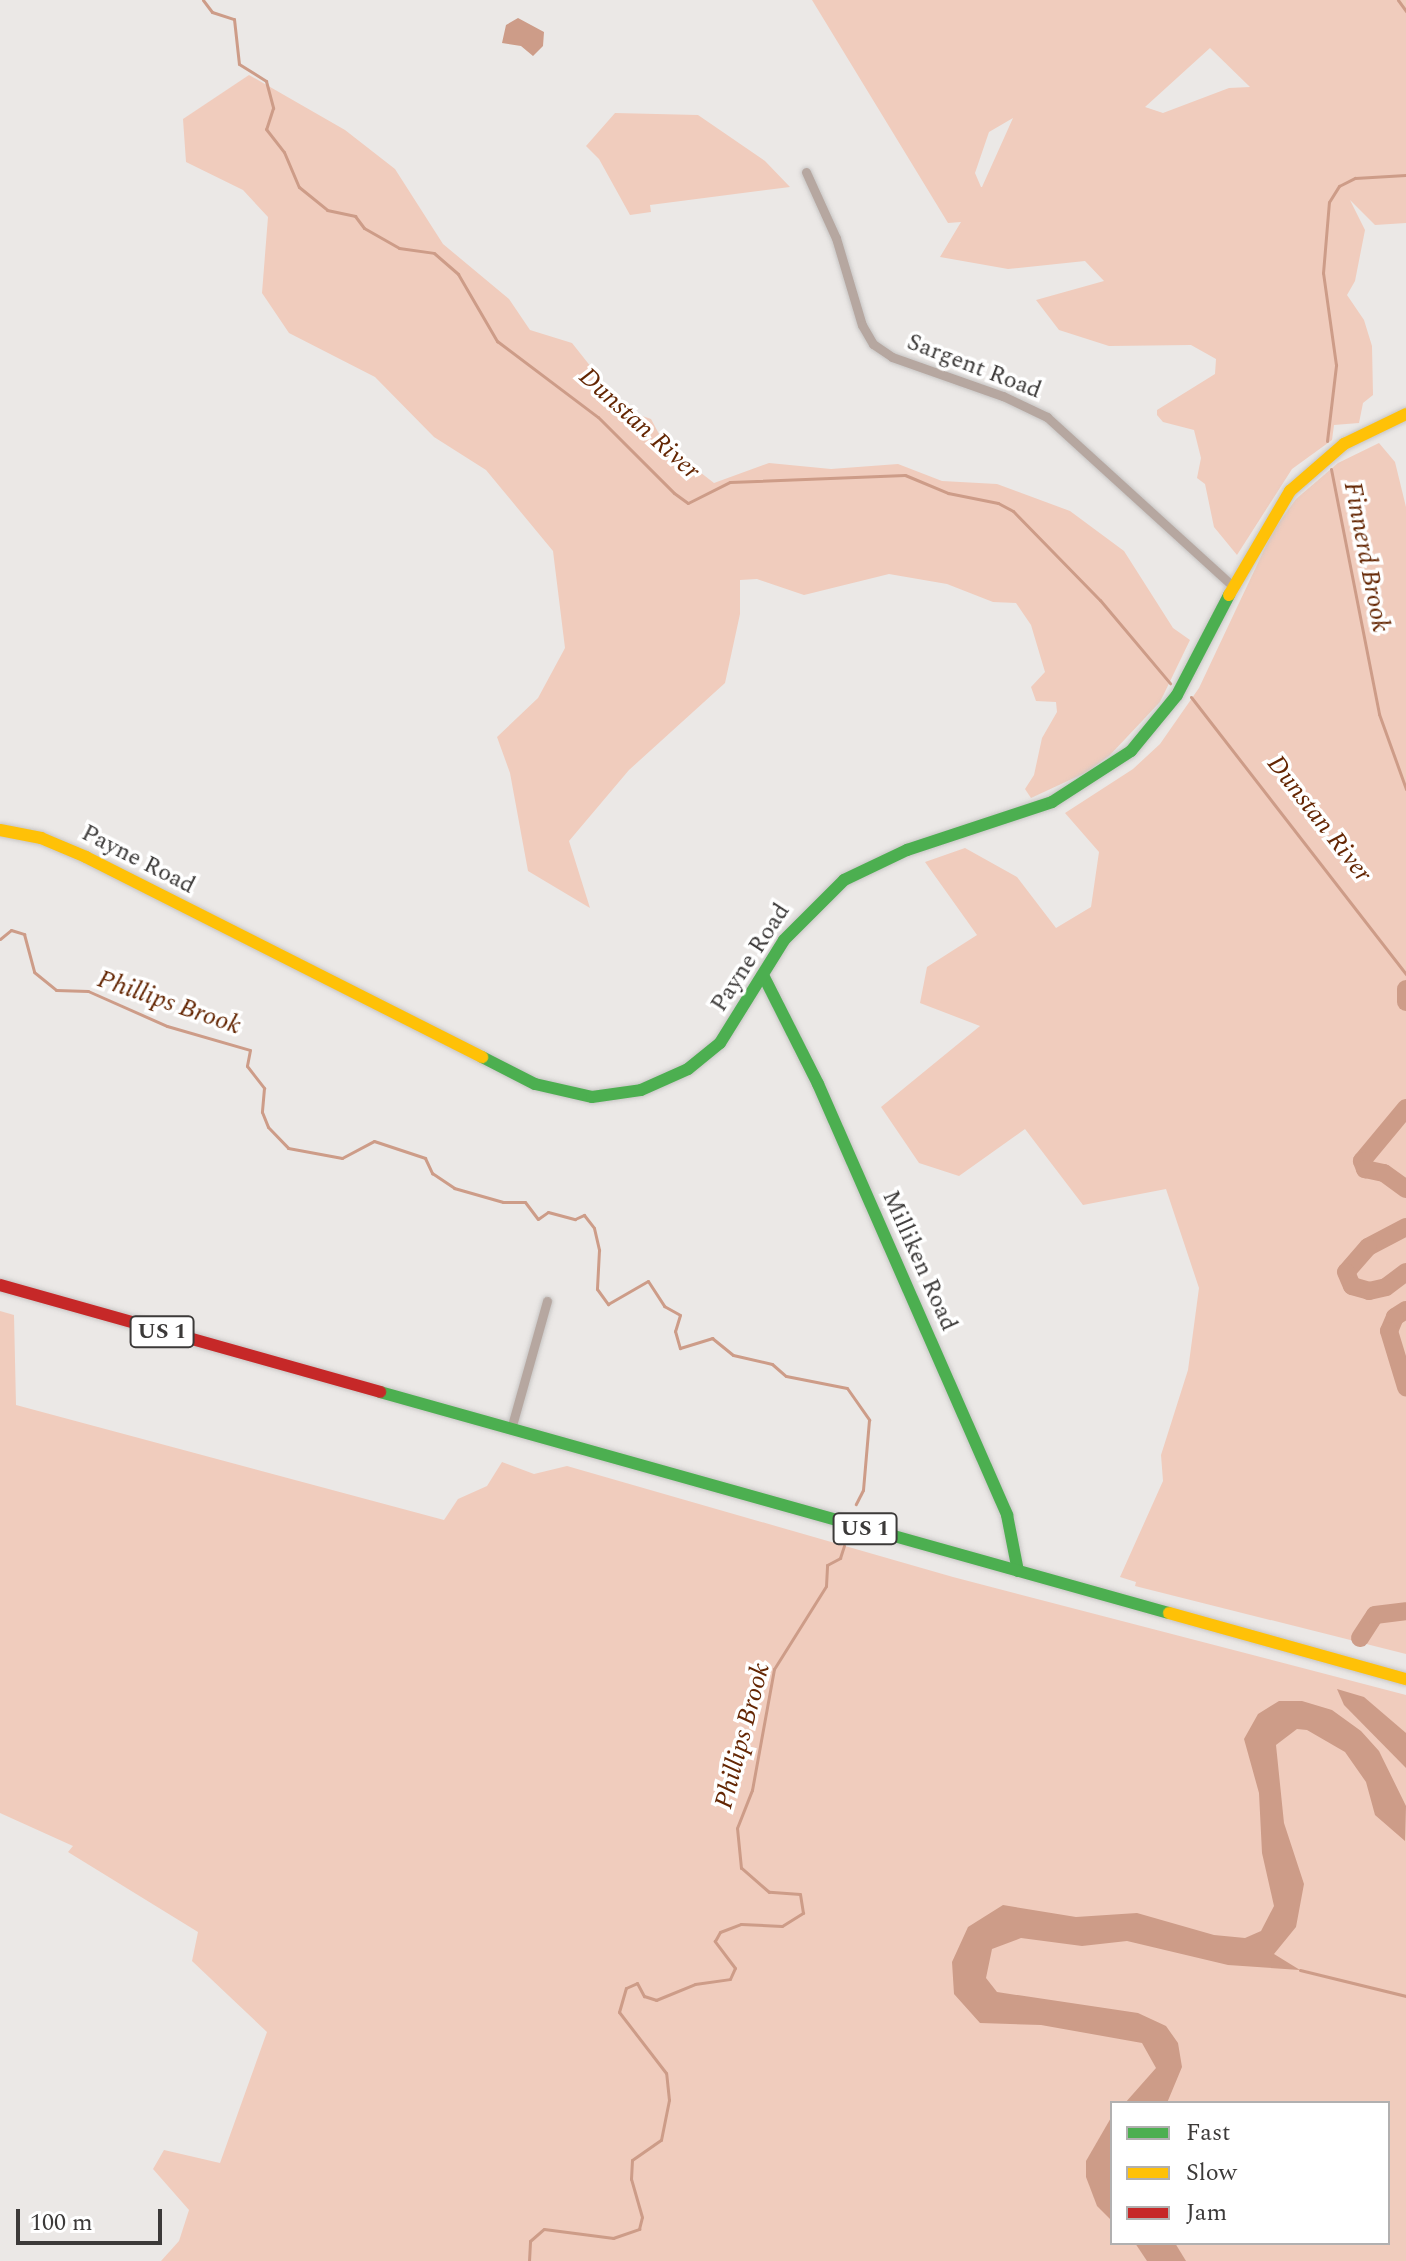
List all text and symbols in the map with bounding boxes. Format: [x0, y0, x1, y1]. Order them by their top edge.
street label: Sargent Road [903, 328, 1045, 406]
water label: Dunstan River [572, 361, 706, 487]
water label: Finnerd Brook [1336, 479, 1396, 635]
water label: Dunstan River [1260, 749, 1378, 889]
street label: Payne Road [76, 819, 200, 901]
street label: Payne Road [705, 898, 797, 1018]
water label: Phillips Brook [93, 964, 245, 1042]
street label: Milliken Road [875, 1186, 963, 1336]
road number: US 1 [128, 1314, 196, 1350]
road number: US 1 [831, 1511, 899, 1547]
water label: Phillips Brook [709, 1660, 777, 1812]
legend [1110, 2101, 1390, 2245]
text: Fast [1186, 2115, 1231, 2151]
text: Slow [1186, 2155, 1237, 2191]
scale bar [20, 2193, 166, 2243]
text: Jam [1186, 2195, 1227, 2231]
text: 100 m [30, 2205, 93, 2241]

